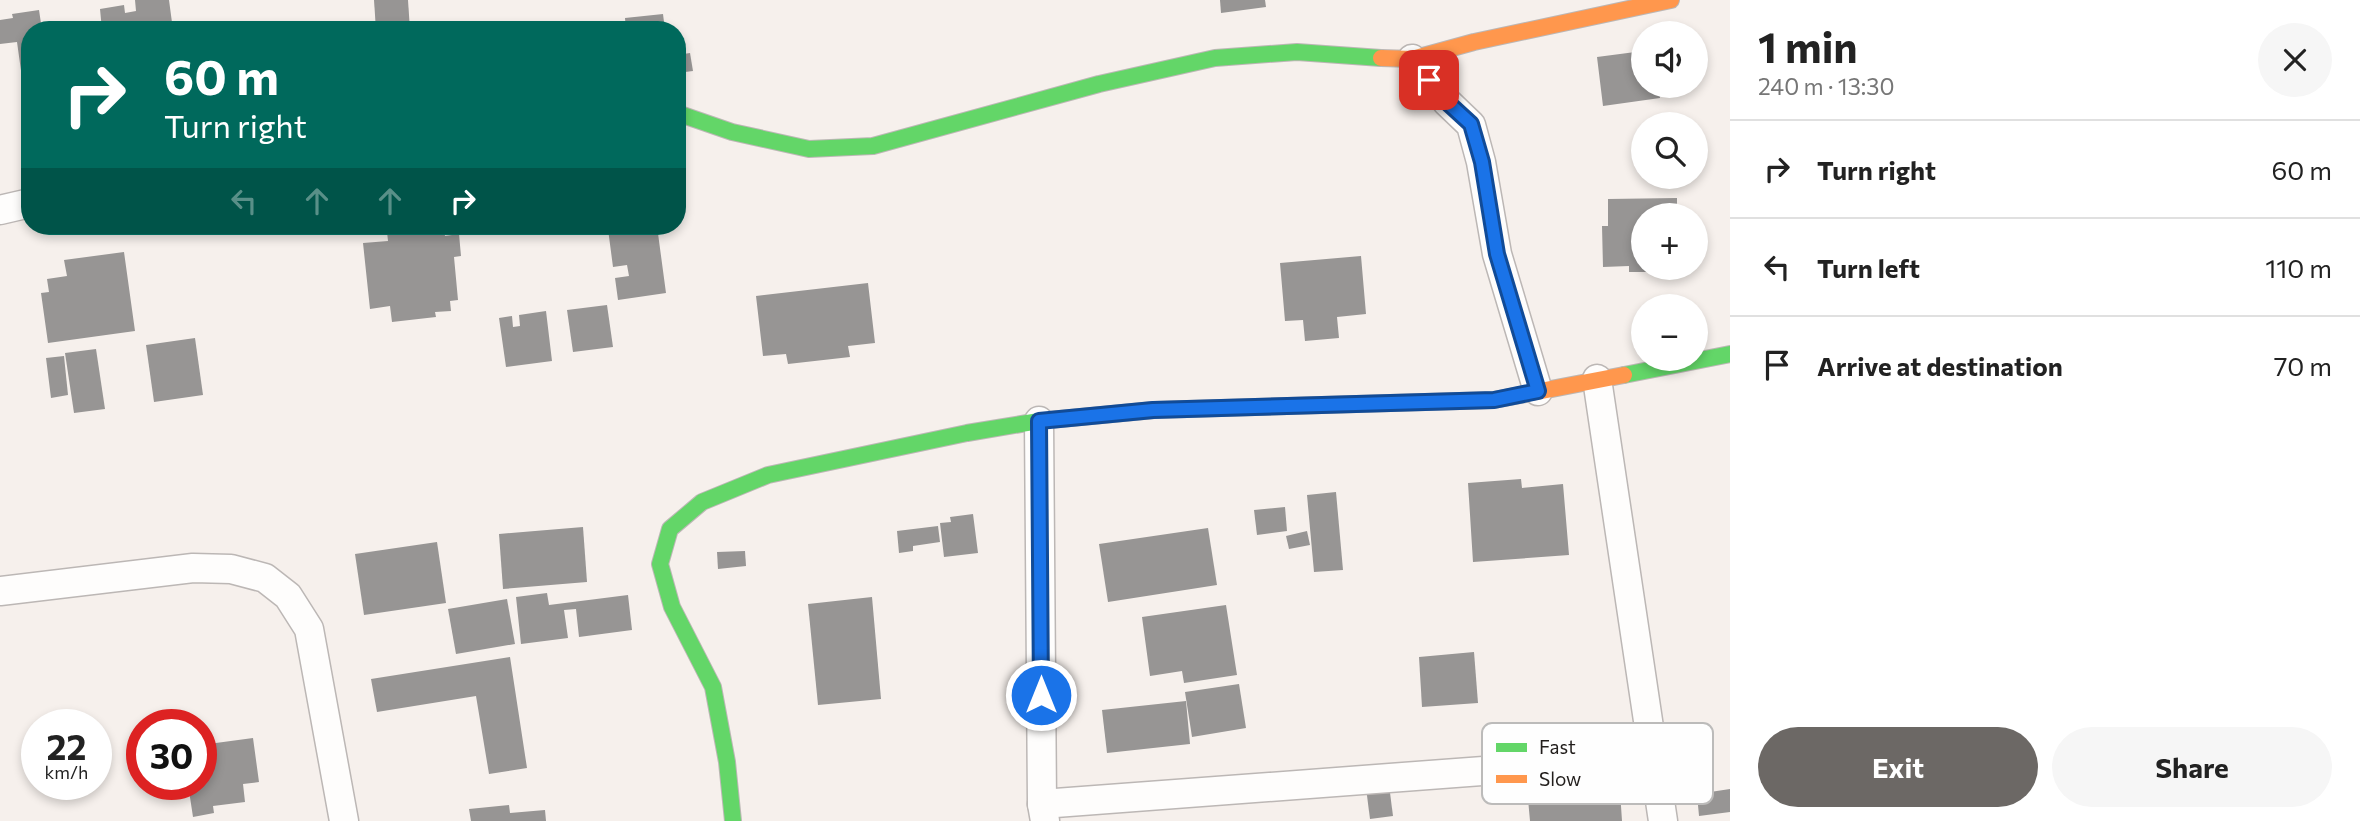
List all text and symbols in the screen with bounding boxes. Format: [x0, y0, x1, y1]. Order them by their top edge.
text: 1 min [1758, 20, 1858, 72]
map controls [1631, 21, 1708, 371]
button: sound [1631, 21, 1708, 98]
button: close [2258, 23, 2332, 97]
text: 60 m [164, 45, 279, 105]
icon: right [49, 49, 140, 140]
pin [1399, 50, 1459, 110]
icon: arrive [1410, 61, 1448, 99]
text: 240 m · 13:30 [1758, 72, 1894, 100]
text: Turn right [164, 105, 307, 145]
button: search [1631, 112, 1708, 189]
icon: right [1758, 150, 1796, 188]
text: Turn right [1817, 154, 1936, 185]
text: 60 m [2272, 154, 2332, 185]
icon: left [225, 182, 263, 220]
icon: ahead [298, 182, 336, 220]
icon: ahead [371, 182, 409, 220]
icon: right [444, 182, 482, 220]
button: + [1631, 203, 1708, 280]
icon: left [1758, 248, 1796, 286]
text: Turn left [1817, 252, 1920, 283]
text: 110 m [2265, 252, 2332, 283]
button: − [1631, 294, 1708, 371]
icon: arrive [1758, 346, 1796, 384]
text: Arrive at destination [1817, 350, 2063, 381]
text: 70 m [2274, 350, 2332, 381]
position arrow [1004, 658, 1078, 732]
speed limit sign: 30 [126, 709, 217, 800]
legend [1482, 723, 1713, 804]
text: 22 [47, 724, 86, 767]
button: Exit [1758, 727, 2038, 807]
button: Share [2052, 727, 2332, 807]
text: Fast [1539, 735, 1576, 758]
text: km/h [45, 761, 88, 783]
text: Slow [1539, 767, 1581, 790]

